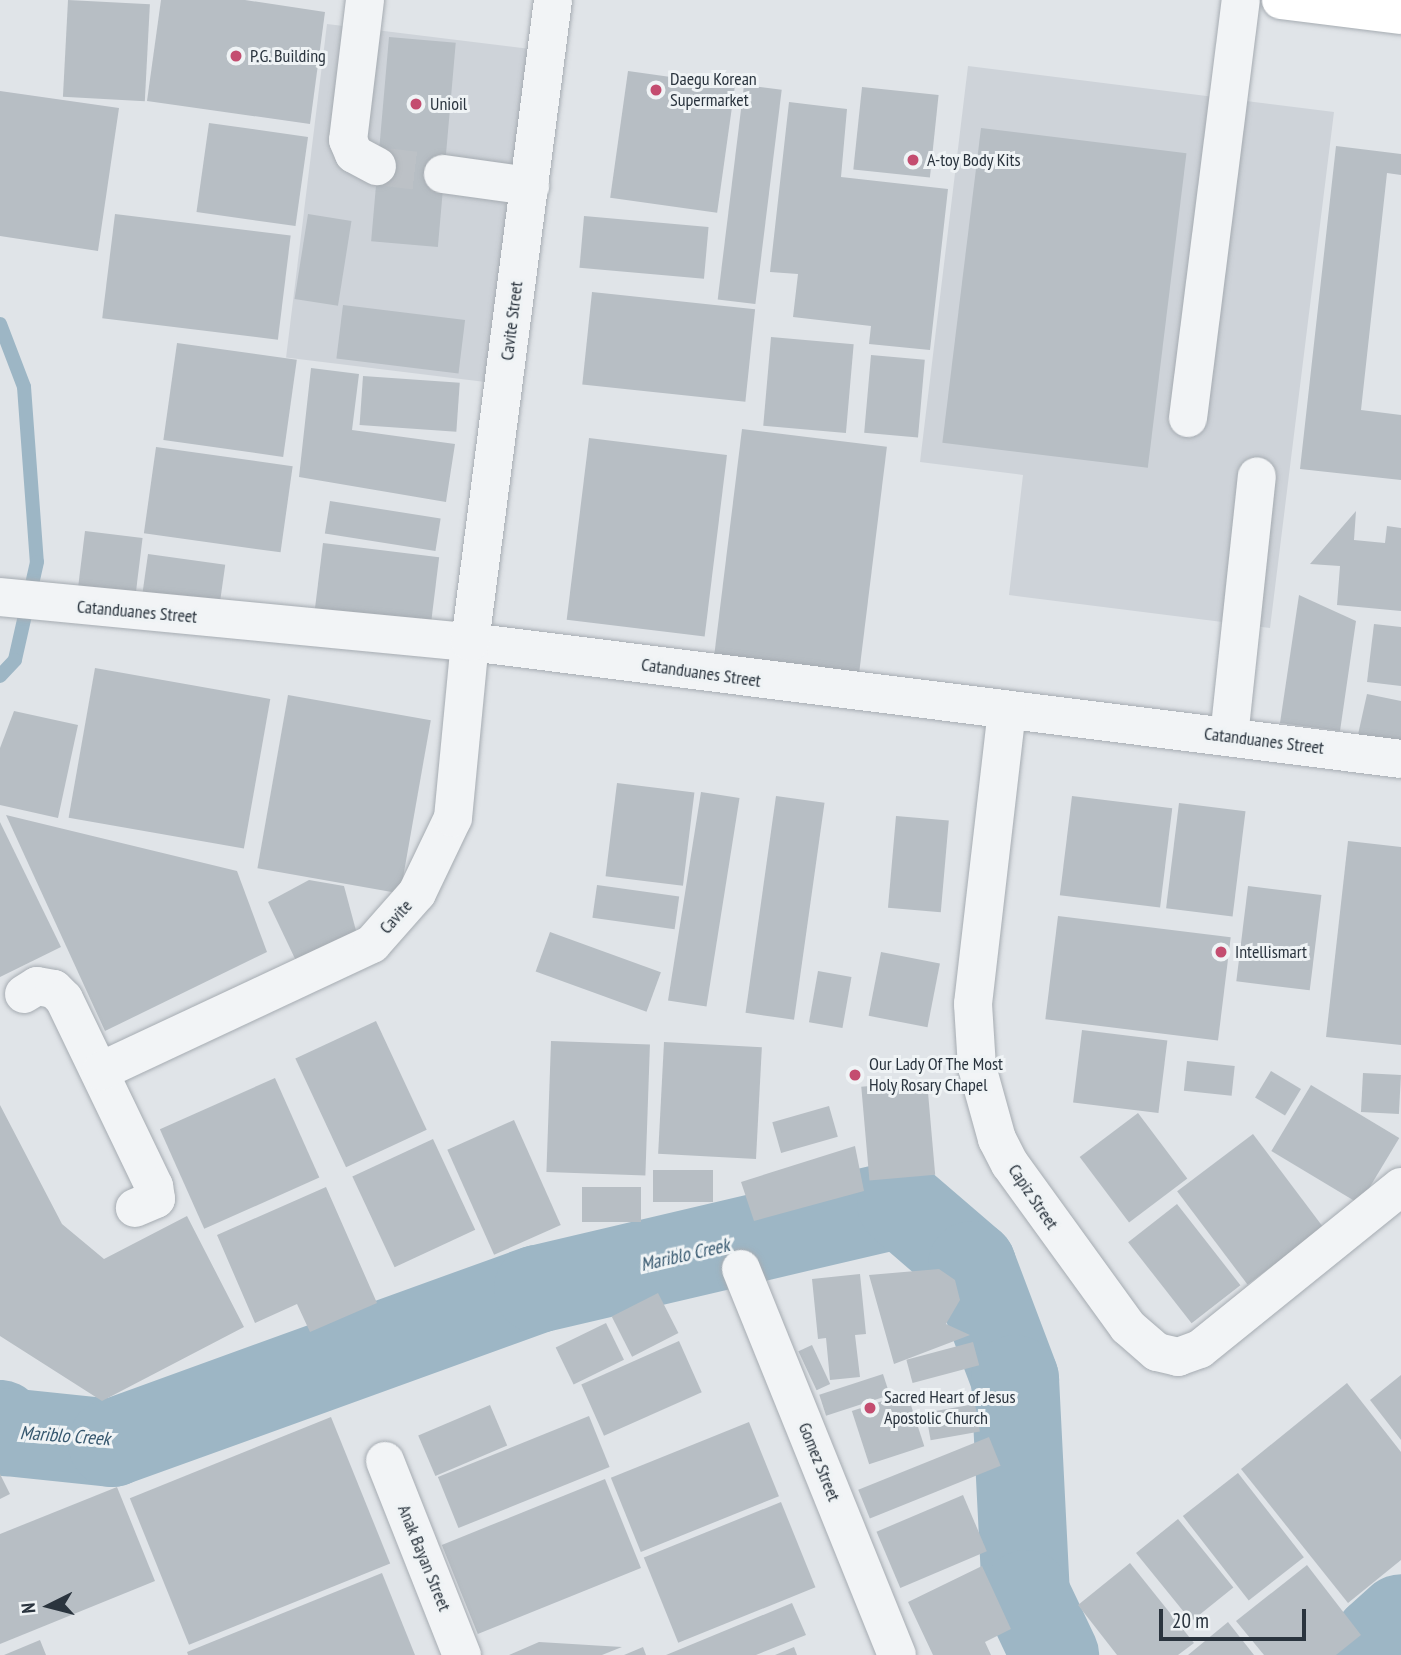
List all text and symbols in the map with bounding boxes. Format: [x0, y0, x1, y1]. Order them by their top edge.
place label: P.G. Building [250, 45, 327, 67]
marker: P.G. Building [228, 48, 244, 64]
place label: Daegu Korean Supermarket [670, 69, 757, 112]
marker: Daegu Korean Supermarket [648, 82, 664, 98]
place label: Unioil [430, 93, 467, 115]
marker: Unioil [408, 96, 424, 112]
place label: A-toy Body Kits [927, 149, 1022, 171]
marker: A-toy Body Kits [905, 152, 921, 168]
street label: Cavite Street [496, 280, 528, 362]
street label: Catanduanes Street [76, 596, 198, 628]
street label: Catanduanes Street [640, 654, 762, 692]
street label: Catanduanes Street [1203, 723, 1325, 759]
street label: Cavite [375, 896, 417, 938]
place label: Intellismart [1235, 941, 1307, 963]
marker: Intellismart [1213, 944, 1229, 960]
place label: Our Lady Of The Most Holy Rosary Chapel [869, 1054, 1004, 1096]
marker: Our Lady Of The Most Holy Rosary Chapel [847, 1067, 863, 1083]
street label: Capiz Street [1003, 1160, 1063, 1234]
water label: Mariblo Creek [638, 1234, 732, 1276]
place label: Sacred Heart of Jesus Apostolic Church [884, 1387, 1015, 1430]
marker: Sacred Heart of Jesus Apostolic Church [862, 1400, 878, 1416]
street label: Gomez Street [793, 1419, 845, 1505]
water label: Mariblo Creek [19, 1421, 111, 1451]
street label: Anak Bayan Street [393, 1502, 455, 1614]
north arrow [14, 1571, 84, 1641]
scale bar [1163, 1596, 1310, 1640]
text: N [16, 1602, 41, 1615]
text: 20 m [1172, 1607, 1209, 1634]

